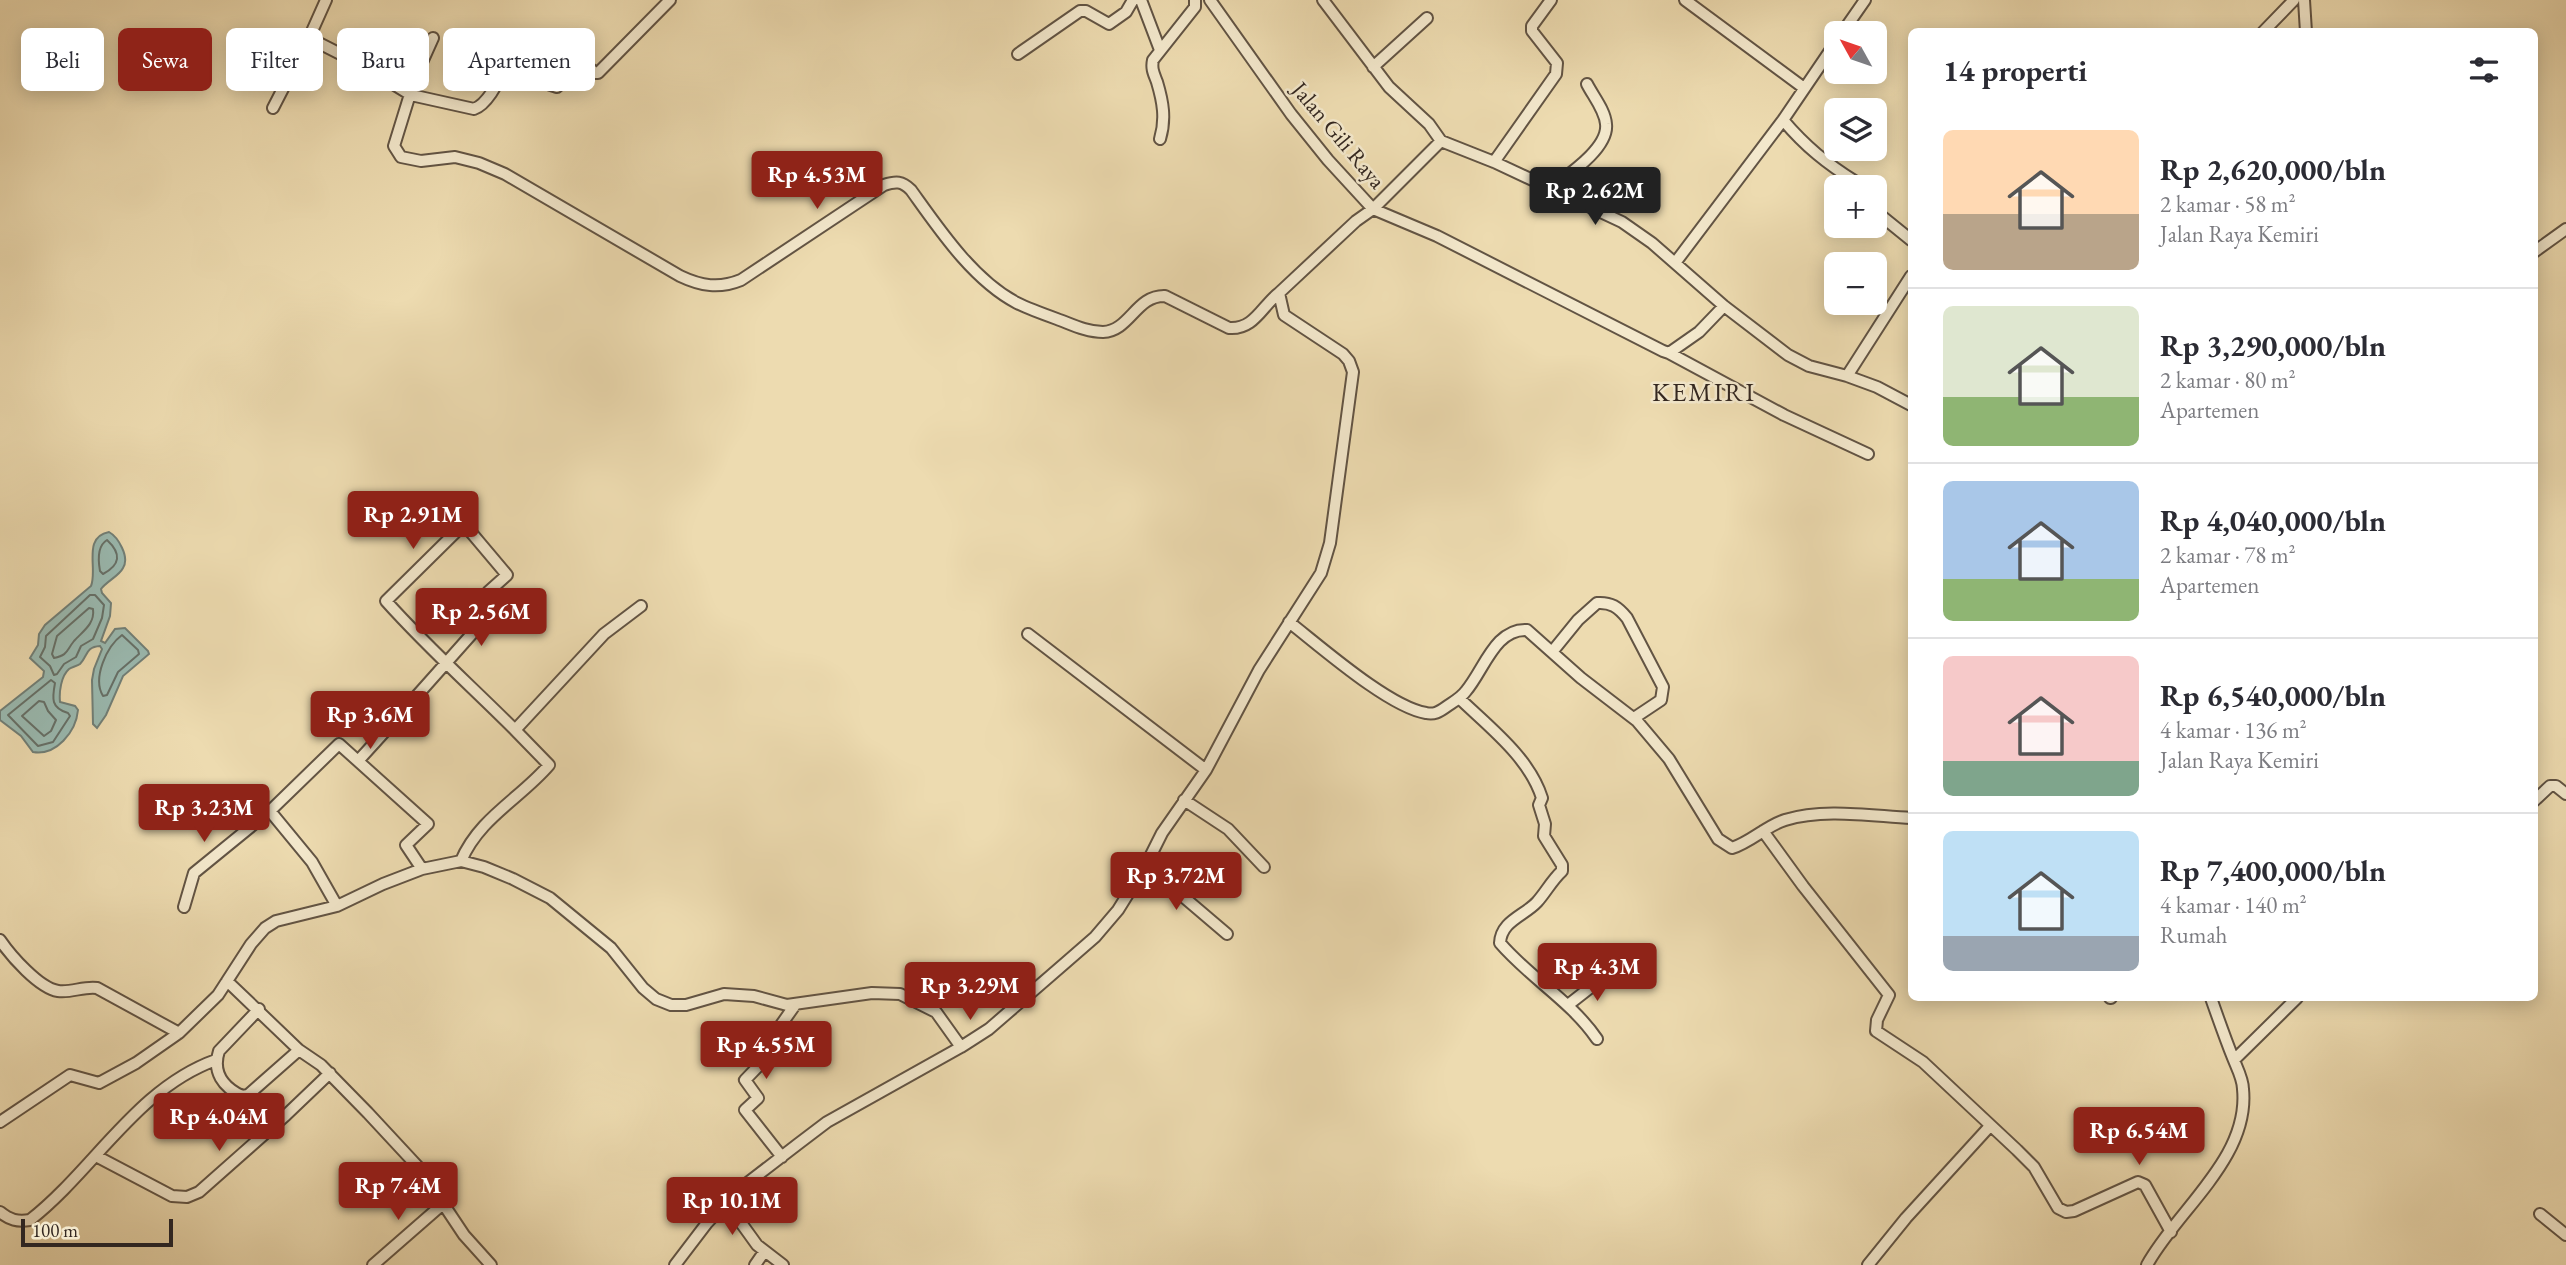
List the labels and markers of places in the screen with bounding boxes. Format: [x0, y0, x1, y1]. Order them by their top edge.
pin: Rp 4.53M [745, 152, 889, 211]
pin: Rp 2.62M [1523, 168, 1667, 227]
pin: Rp 2.91M [341, 491, 485, 551]
pin: Rp 2.56M [409, 588, 553, 648]
pin: Rp 3.6M [305, 692, 435, 751]
pin: Rp 3.23M [132, 784, 276, 844]
pin: Rp 3.72M [1104, 852, 1248, 912]
pin: Rp 4.3M [1532, 944, 1662, 1003]
pin: Rp 3.29M [898, 962, 1042, 1022]
pin: Rp 4.55M [694, 1021, 838, 1081]
pin: Rp 4.04M [147, 1094, 291, 1153]
pin: Rp 6.54M [2067, 1108, 2211, 1167]
pin: Rp 7.4M [333, 1162, 463, 1222]
pin: Rp 10.1M [660, 1178, 804, 1237]

